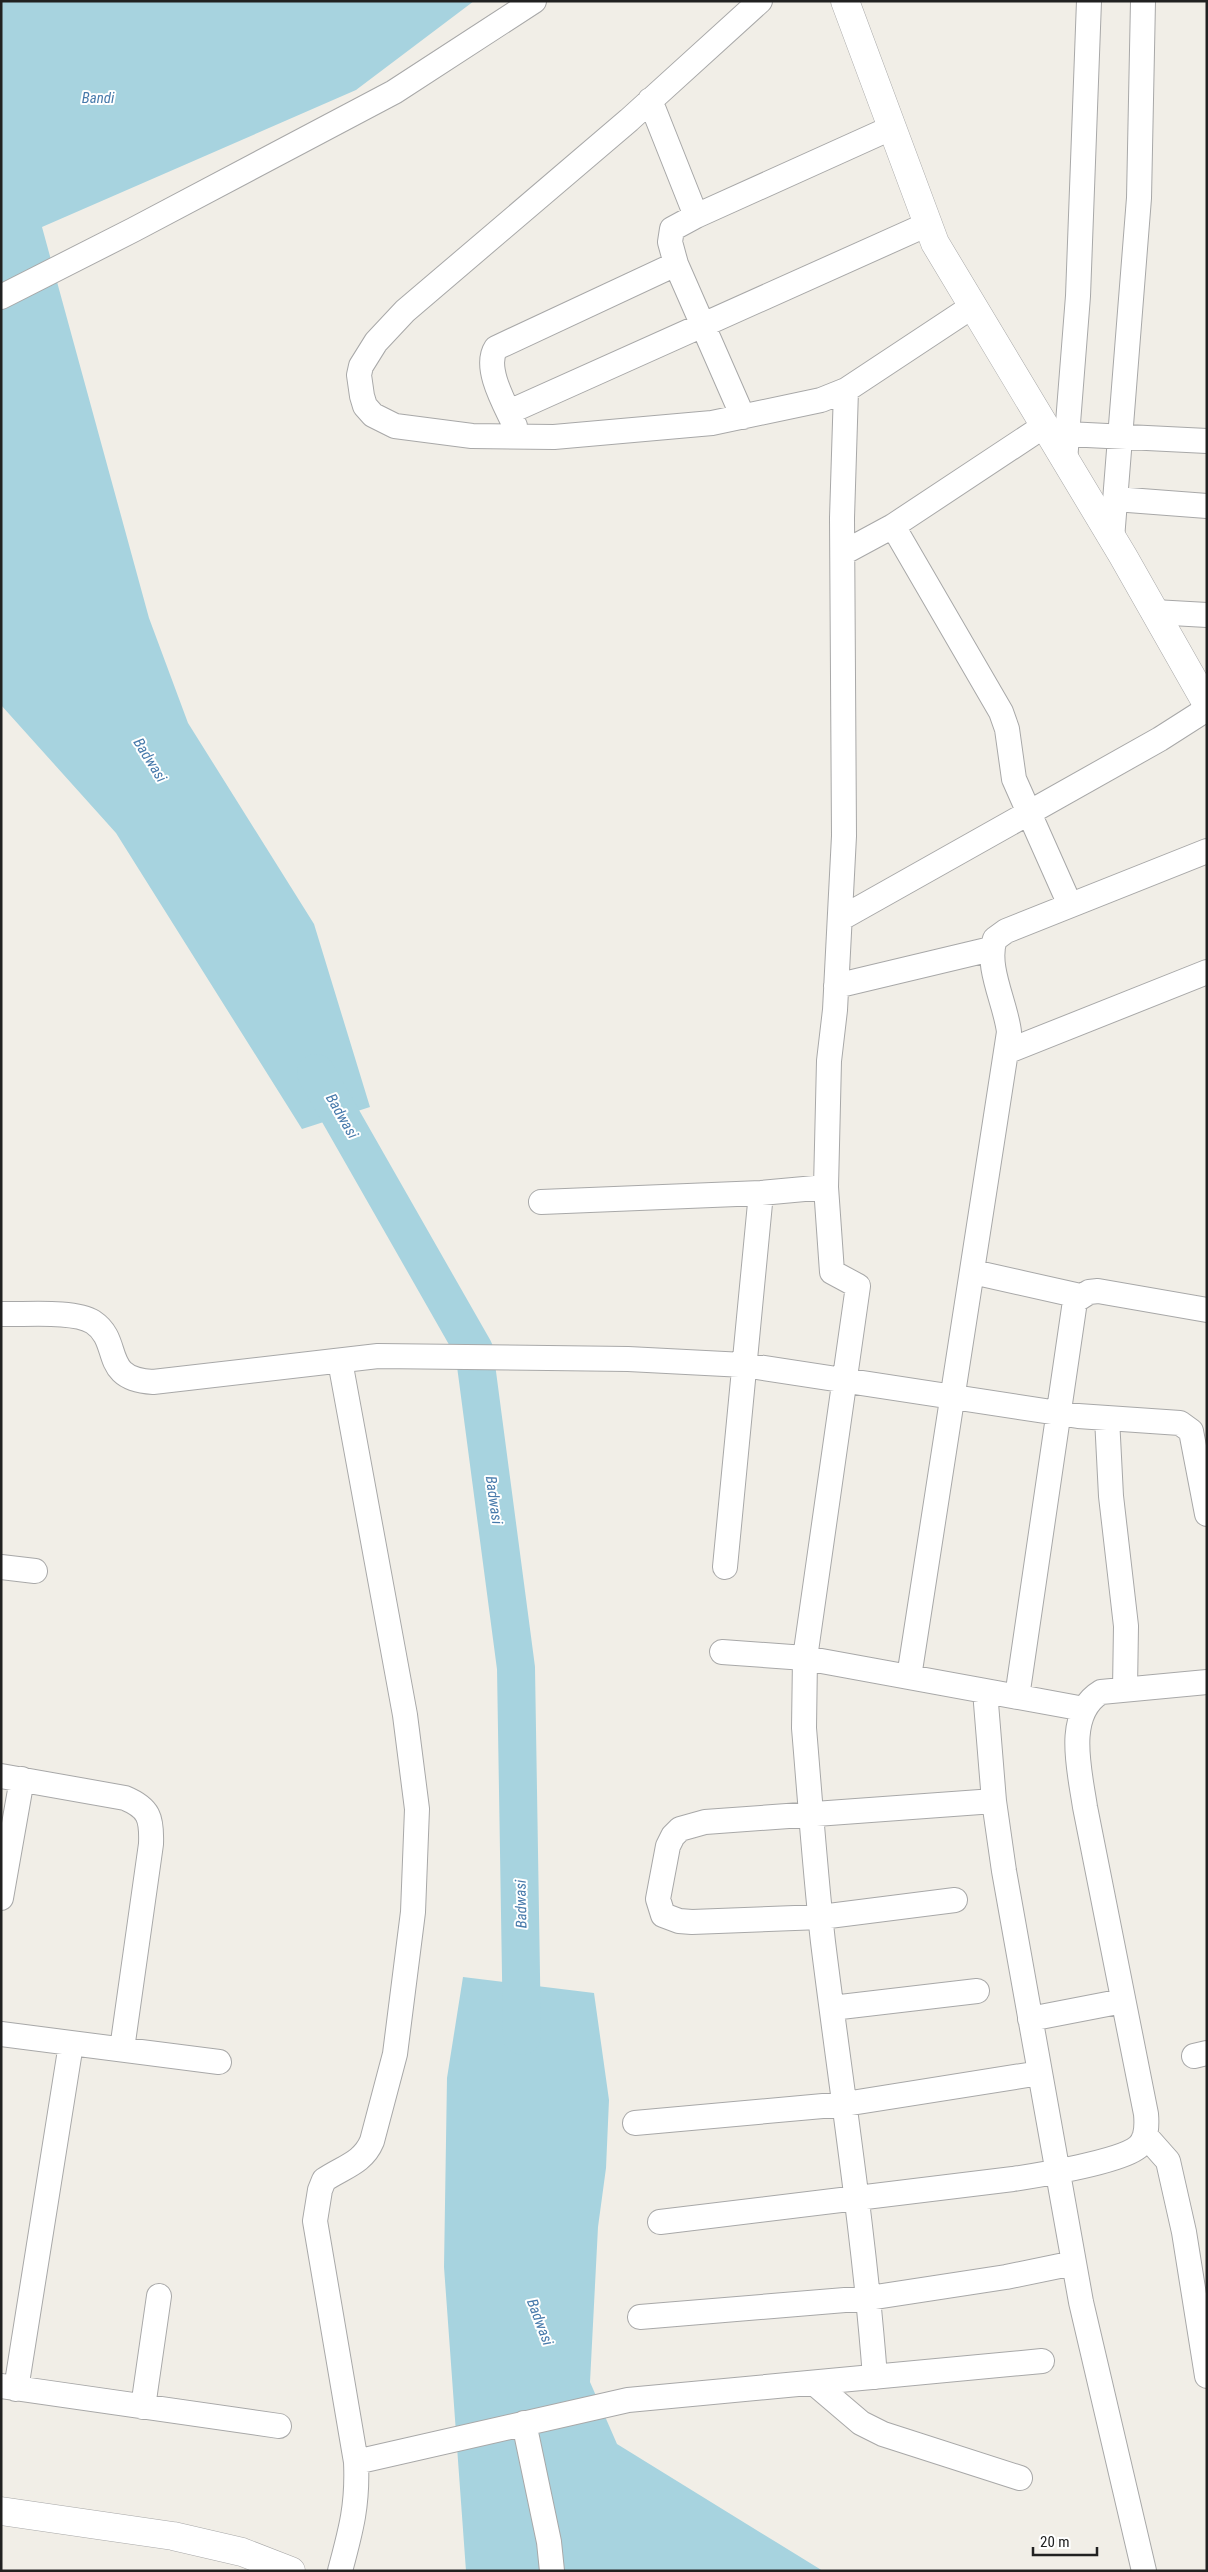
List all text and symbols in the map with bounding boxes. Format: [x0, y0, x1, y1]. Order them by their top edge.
water label: Bandi [82, 89, 115, 107]
water label: Badwasi [130, 735, 171, 786]
water label: Badwasi [322, 1090, 362, 1142]
water label: Badwasi [482, 1475, 506, 1526]
water label: Badwasi [512, 1879, 530, 1928]
water label: Badwasi [523, 2296, 557, 2348]
scale bar [1033, 2524, 1097, 2556]
text: 20 m [1040, 2533, 1070, 2551]

